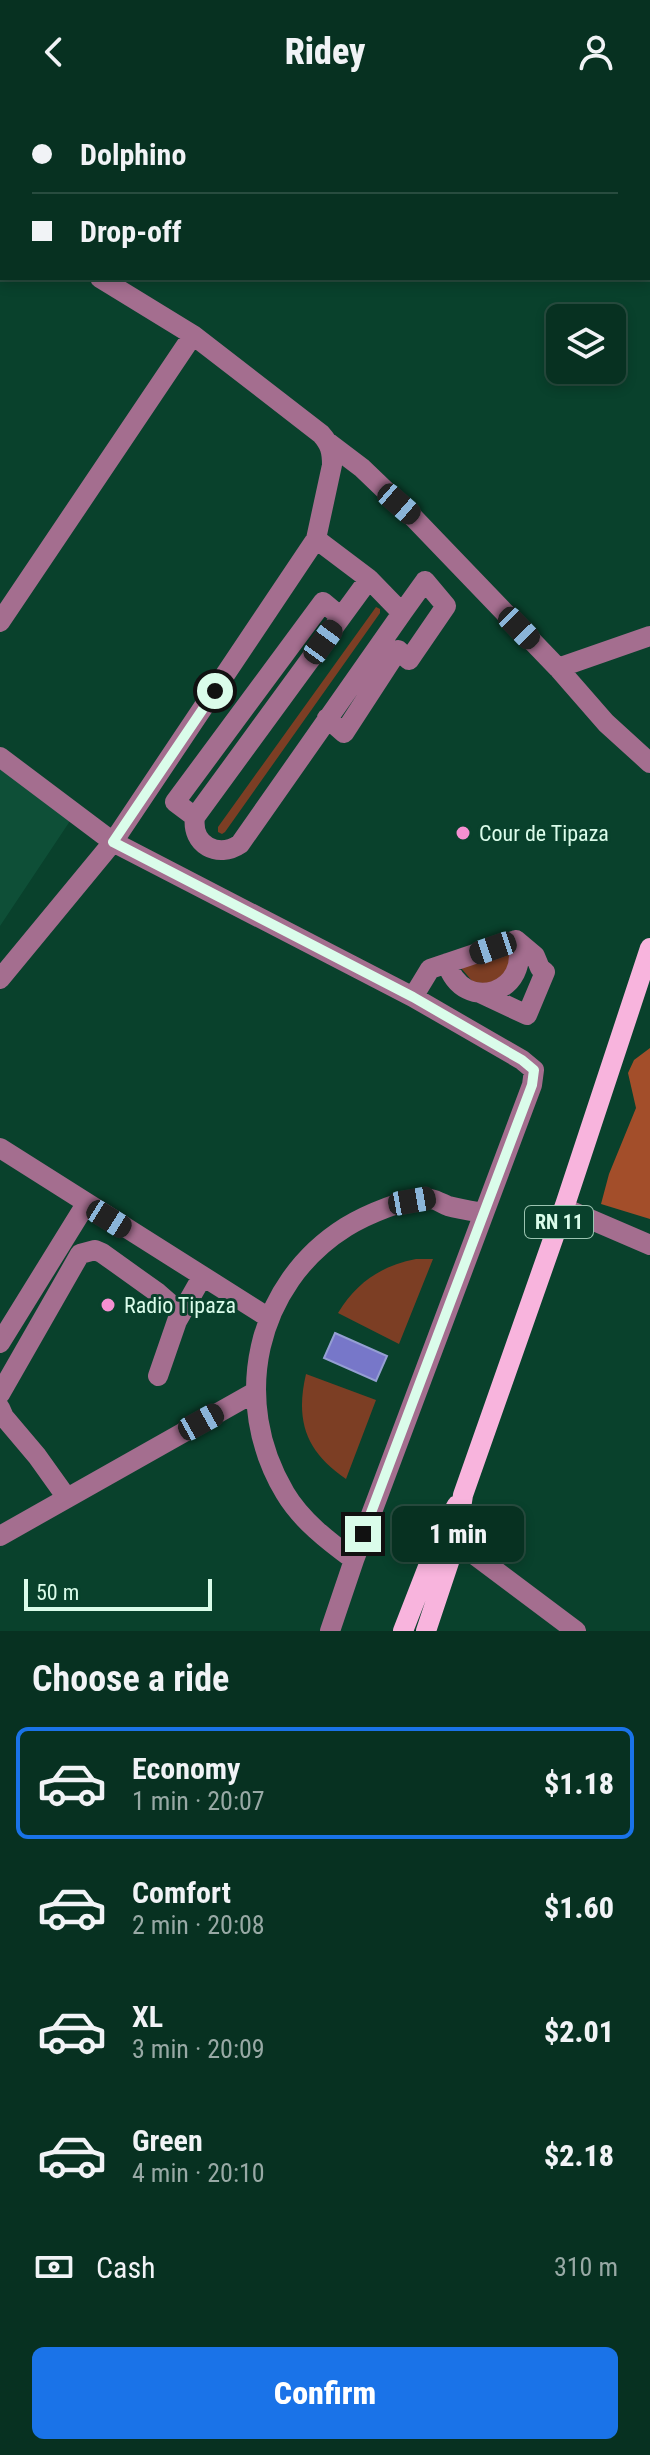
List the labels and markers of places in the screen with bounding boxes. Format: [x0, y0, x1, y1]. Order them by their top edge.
place label: Cour de Tipaza [479, 821, 609, 846]
marker: Cour de Tipaza [454, 824, 472, 842]
place label: Radio Tipaza [124, 1293, 236, 1318]
marker: Radio Tipaza [99, 1296, 117, 1314]

